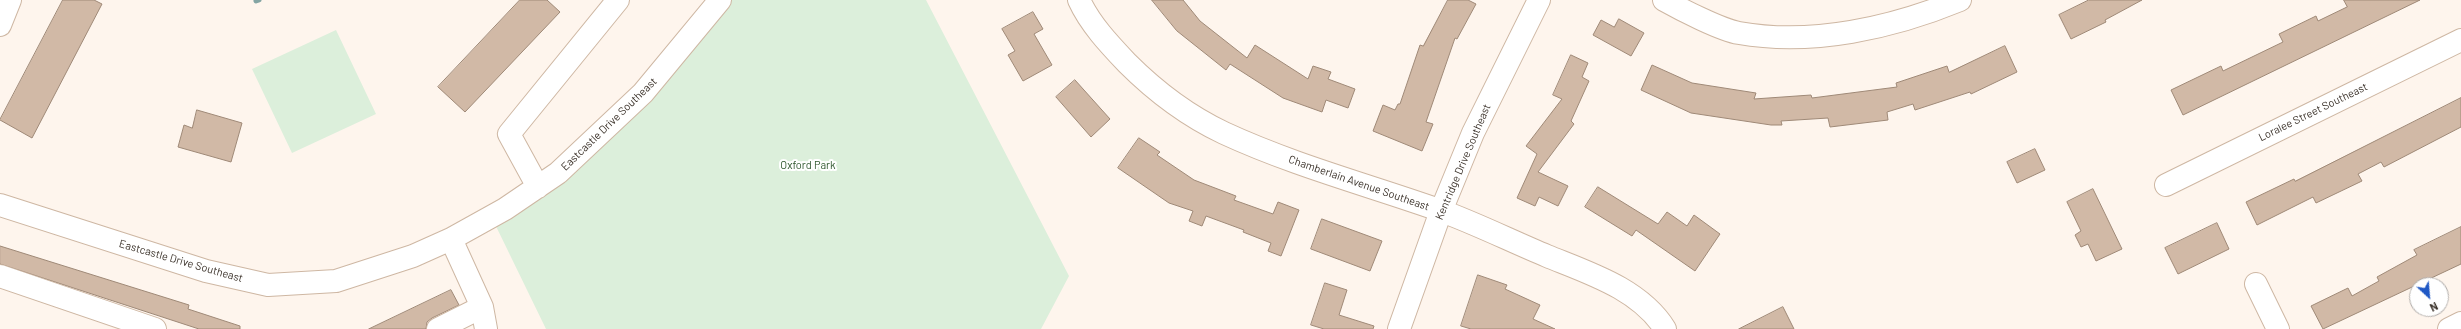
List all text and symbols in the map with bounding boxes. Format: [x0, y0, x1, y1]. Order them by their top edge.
street label: Eastcastle Drive Southeast [558, 75, 660, 173]
street label: Loralee Street Southeast [2256, 80, 2370, 144]
street label: Kentridge Drive Southeast [1433, 102, 1493, 222]
street label: Chamberlain Avenue Southeast [1287, 153, 1431, 213]
park label: Oxford Park [780, 158, 836, 172]
street label: Eastcastle Drive Southeast [118, 237, 244, 285]
north arrow [2409, 277, 2449, 317]
text: N [2428, 300, 2440, 315]

